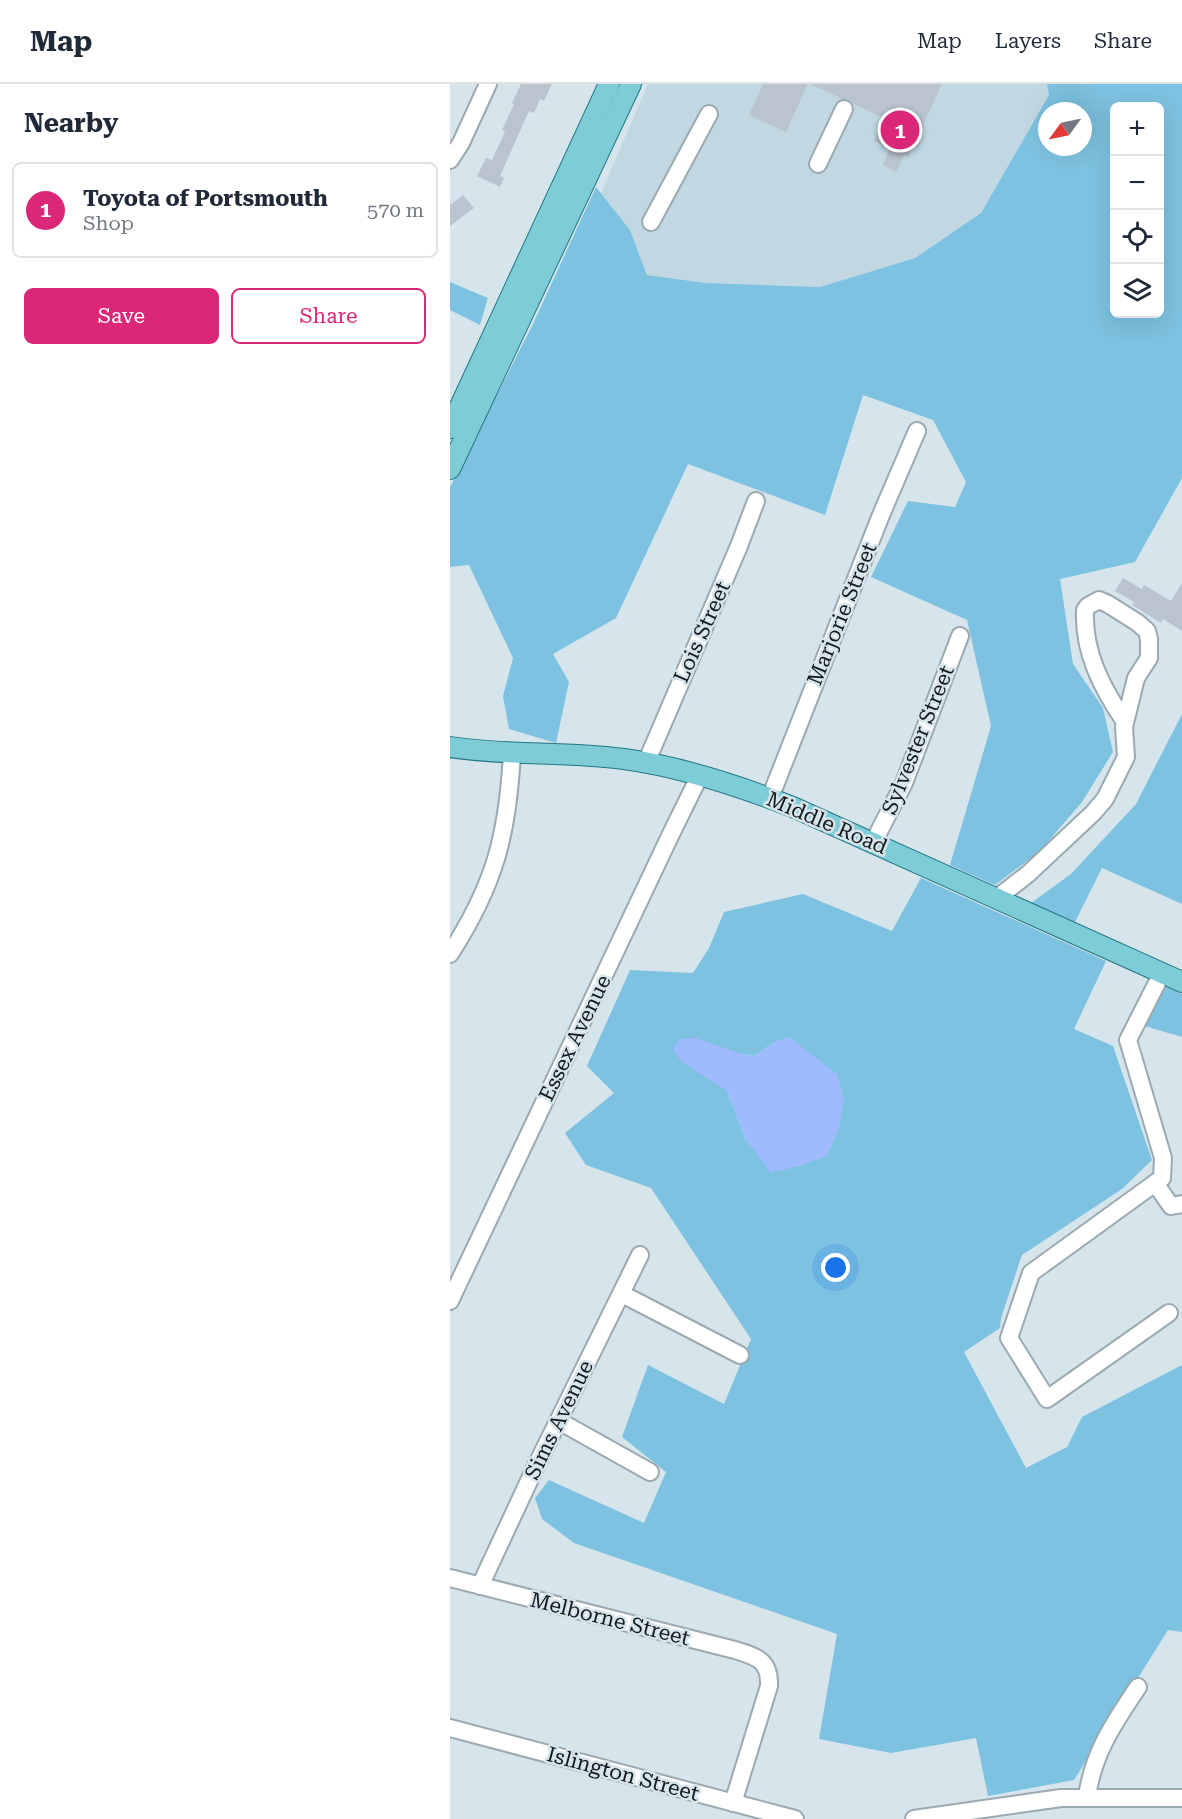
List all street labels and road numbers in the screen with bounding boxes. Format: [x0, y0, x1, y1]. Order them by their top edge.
street label: Marjorie Street [803, 539, 882, 689]
street label: Lois Street [669, 577, 735, 686]
street label: Sylvester Street [877, 662, 959, 818]
street label: Middle Road [763, 787, 891, 859]
street label: Essex Avenue [534, 971, 616, 1105]
street label: Sims Avenue [520, 1357, 598, 1483]
street label: Melborne Street [528, 1588, 692, 1650]
street label: Islington Street [544, 1742, 702, 1806]

